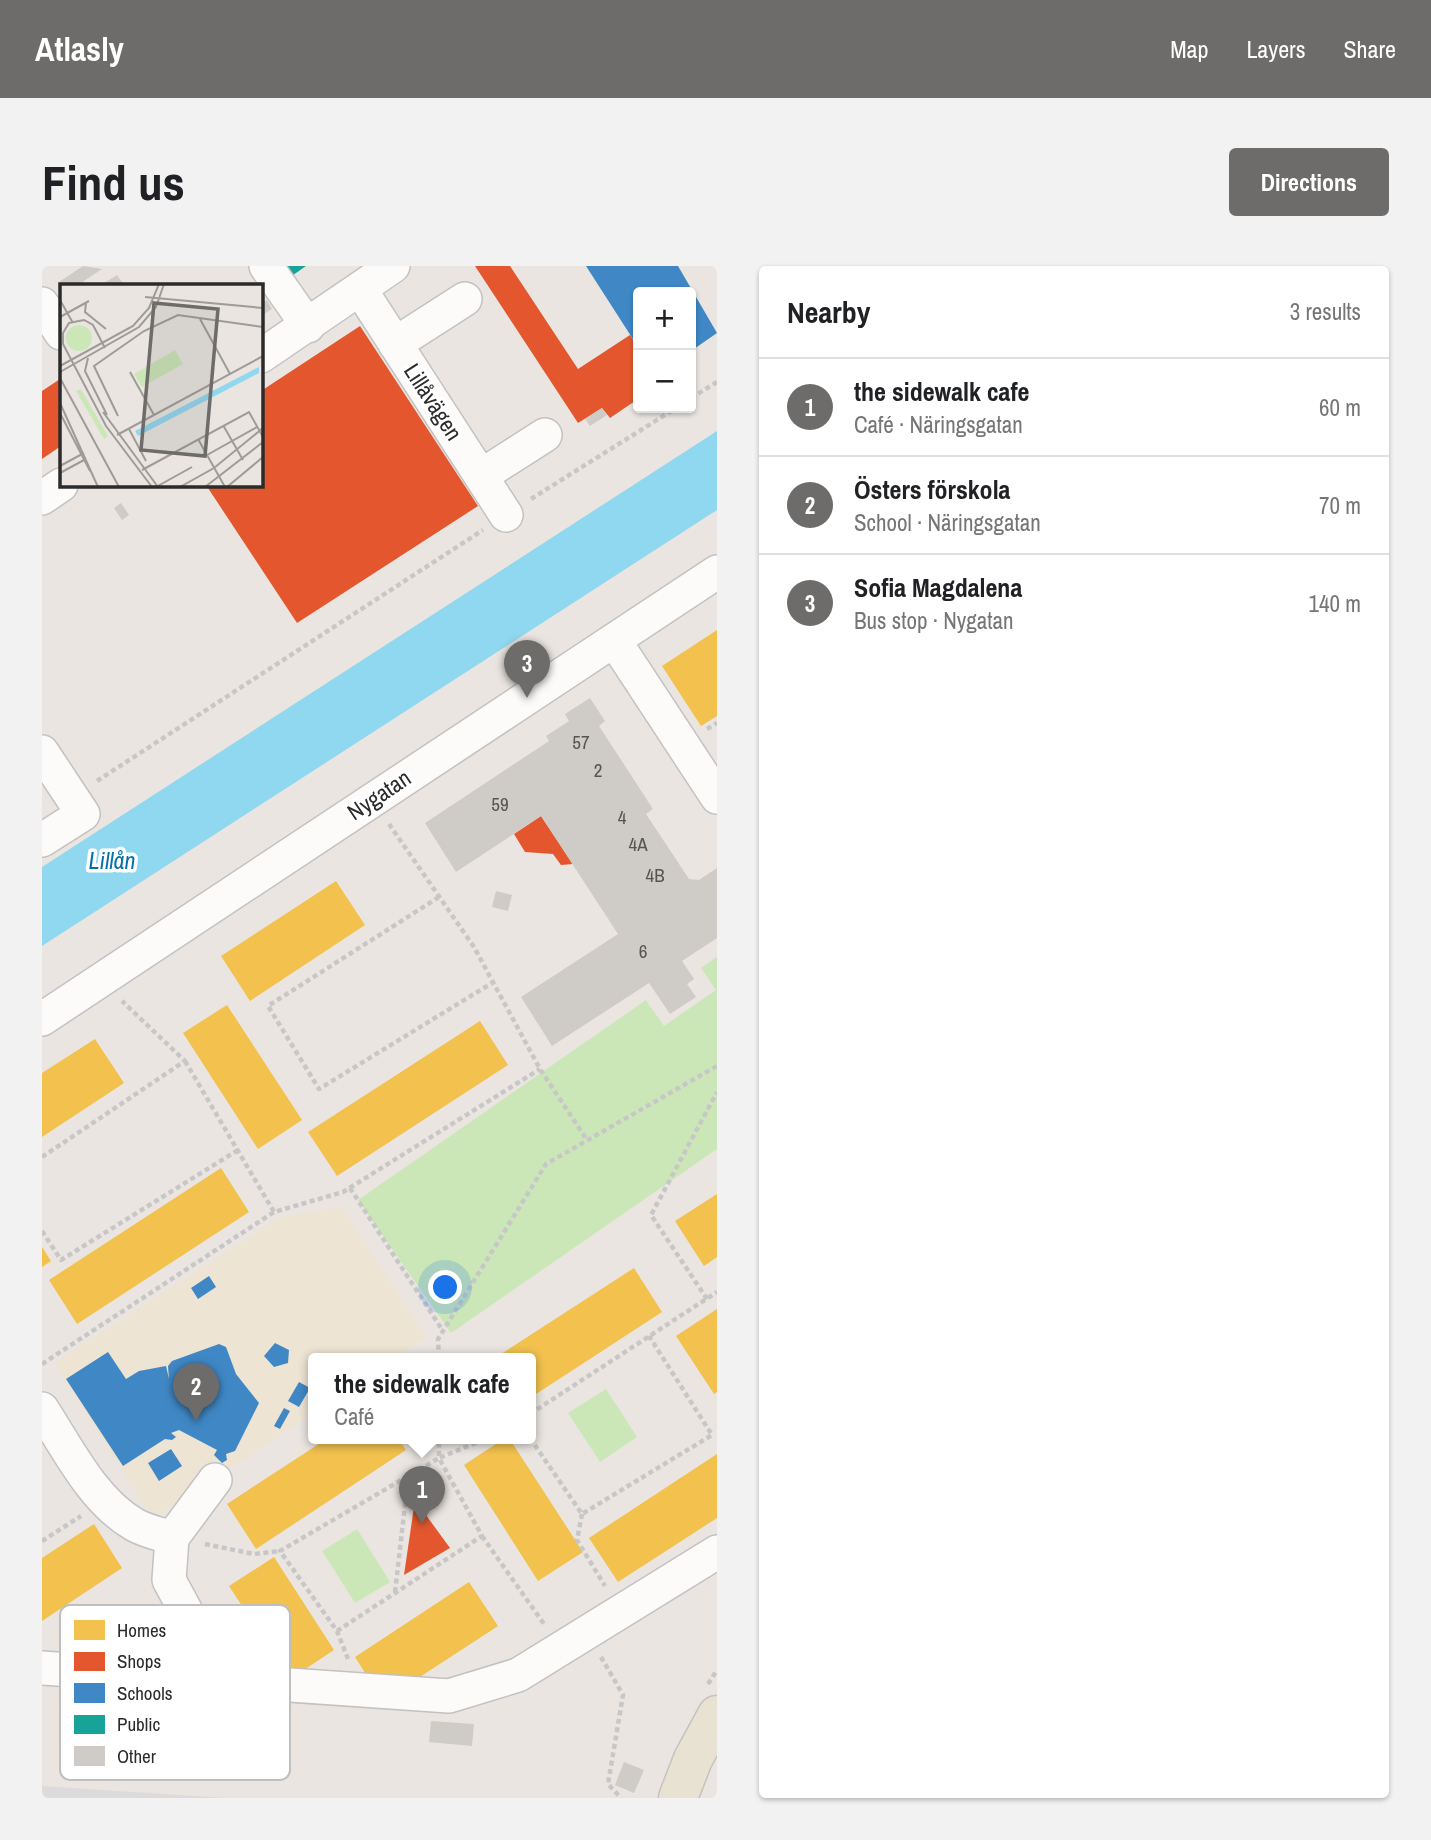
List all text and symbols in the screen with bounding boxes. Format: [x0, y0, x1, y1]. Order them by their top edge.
text: Atlasly [35, 27, 124, 71]
text: Map [1170, 33, 1208, 65]
text: Layers [1246, 33, 1305, 65]
text: Share [1343, 33, 1396, 65]
button: Directions [1229, 148, 1389, 216]
text: Find us [42, 149, 185, 215]
inset map [60, 284, 262, 486]
map controls [633, 287, 696, 413]
button: + [633, 287, 696, 350]
text: Nearby [787, 292, 870, 332]
text: 3 results [1290, 296, 1361, 327]
button: − [633, 350, 696, 413]
street label: Lillåvägen [397, 357, 470, 446]
text: the sidewalk cafe [854, 374, 1029, 409]
text: 1 [805, 392, 815, 423]
text: 60 m [1319, 392, 1361, 423]
text: Café · Näringsgatan [854, 409, 1023, 440]
text: Östers förskola [854, 472, 1010, 507]
text: 2 [805, 490, 815, 521]
text: 70 m [1319, 490, 1361, 521]
text: School · Näringsgatan [854, 507, 1041, 538]
text: Sofia Magdalena [854, 570, 1022, 605]
text: 3 [805, 588, 815, 619]
text: 140 m [1309, 588, 1361, 619]
text: Bus stop · Nygatan [854, 605, 1013, 636]
pin: 3 [504, 640, 550, 698]
house number: 57 [572, 729, 590, 755]
house number: 2 [594, 757, 602, 783]
street label: Nygatan [341, 762, 417, 827]
house number: 59 [491, 791, 509, 817]
house number: 4 [618, 804, 627, 830]
house number: 4A [628, 831, 648, 857]
water label: Lillån [88, 844, 136, 876]
house number: 4B [645, 862, 665, 888]
house number: 6 [639, 938, 647, 964]
your location [428, 1270, 462, 1304]
popup [308, 1353, 536, 1444]
pin: 2 [173, 1363, 219, 1421]
text: the sidewalk cafe [334, 1366, 510, 1401]
text: Café [334, 1401, 374, 1432]
pin: 1 [399, 1466, 445, 1524]
legend [60, 1605, 290, 1780]
text: Homes [117, 1617, 167, 1643]
text: Shops [117, 1648, 161, 1674]
text: Schools [117, 1680, 173, 1706]
text: Public [117, 1711, 161, 1737]
text: Other [117, 1743, 157, 1769]

